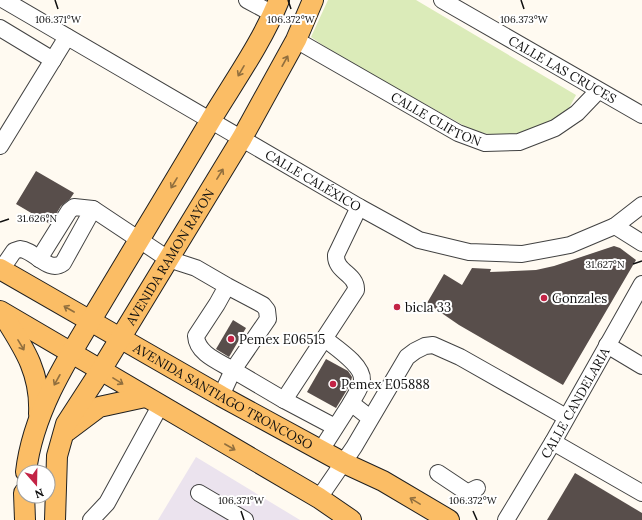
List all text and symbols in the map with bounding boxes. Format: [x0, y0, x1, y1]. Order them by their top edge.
text: 106.371°W [35, 13, 82, 26]
text: 106.372°W [267, 13, 316, 26]
text: 106.373°W [500, 13, 549, 26]
street label: CALLE LAS CRUCES [505, 32, 620, 107]
one-way arrow [281, 55, 289, 67]
one-way arrow [236, 65, 244, 77]
street label: CALLE CLIFTON [388, 88, 484, 149]
street label: CALLE CALÉXICO [262, 146, 364, 215]
one-way arrow [216, 169, 224, 180]
one-way arrow [169, 177, 177, 189]
street label: AVENIDA RAMON RAYON [121, 185, 218, 329]
text: 31.626°N [17, 212, 57, 225]
text: 31.627°N [586, 258, 625, 271]
place label: Gonzales [552, 290, 607, 307]
marker: Gonzales [539, 293, 549, 303]
place label: bicla 33 [405, 299, 451, 316]
marker: bicla 33 [392, 302, 402, 312]
one-way arrow [63, 305, 75, 313]
place label: Pemex E06515 [239, 331, 325, 348]
marker: Pemex E06515 [226, 334, 236, 344]
one-way arrow [18, 339, 26, 351]
street label: AVENIDA SANTIAGO TRONCOSO [130, 339, 316, 453]
street label: CALLE CANDELARIA [537, 344, 614, 461]
one-way arrow [53, 374, 61, 386]
place label: Pemex E05888 [341, 376, 430, 393]
one-way arrow [112, 377, 124, 385]
marker: Pemex E05888 [328, 379, 338, 389]
one-way arrow [224, 443, 236, 451]
north arrow [16, 464, 56, 504]
text: N [33, 485, 46, 502]
text: 106.371°W [218, 494, 265, 507]
text: 106.372°W [449, 494, 498, 507]
one-way arrow [409, 496, 421, 504]

